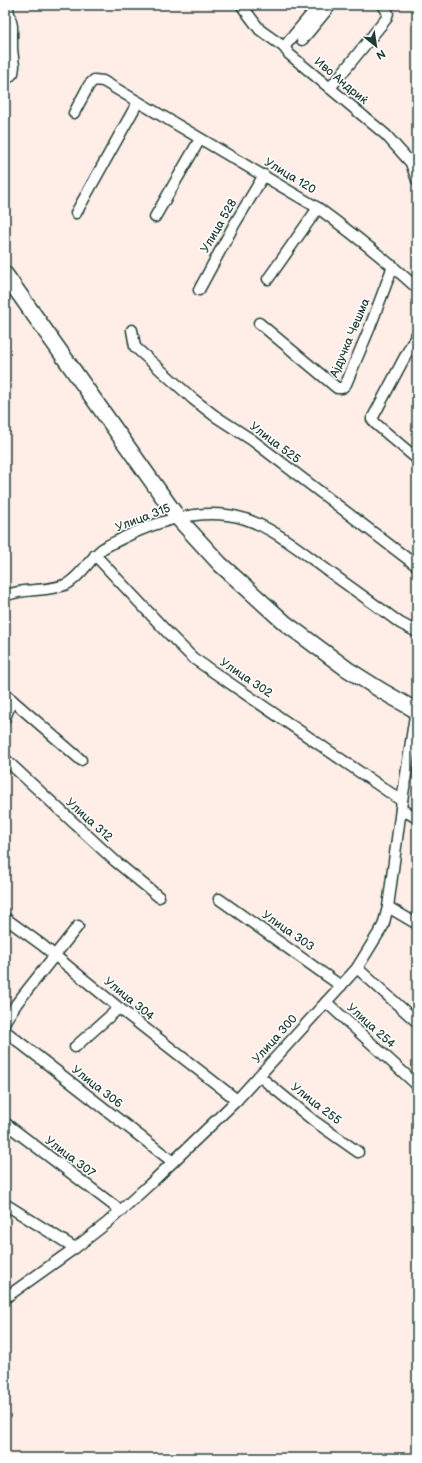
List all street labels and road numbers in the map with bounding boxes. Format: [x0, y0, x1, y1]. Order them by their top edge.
street label: Иво Андриќ [311, 54, 372, 108]
street label: Улица 120 [261, 155, 319, 197]
street label: Улица 528 [198, 196, 240, 256]
street label: Ајдучка Чешма [326, 296, 373, 381]
street label: Улица 525 [247, 419, 303, 467]
street label: Улица 315 [113, 501, 173, 535]
street label: Улица 302 [217, 655, 275, 701]
street label: Улица 312 [62, 795, 116, 845]
street label: Улица 303 [259, 907, 317, 955]
street label: Улица 304 [101, 974, 158, 1024]
street label: Улица 254 [344, 1000, 399, 1052]
street label: Улица 300 [249, 1012, 301, 1066]
street label: Улица 306 [69, 1062, 125, 1112]
street label: Улица 255 [288, 1080, 344, 1128]
street label: Улица 307 [42, 1133, 98, 1181]

